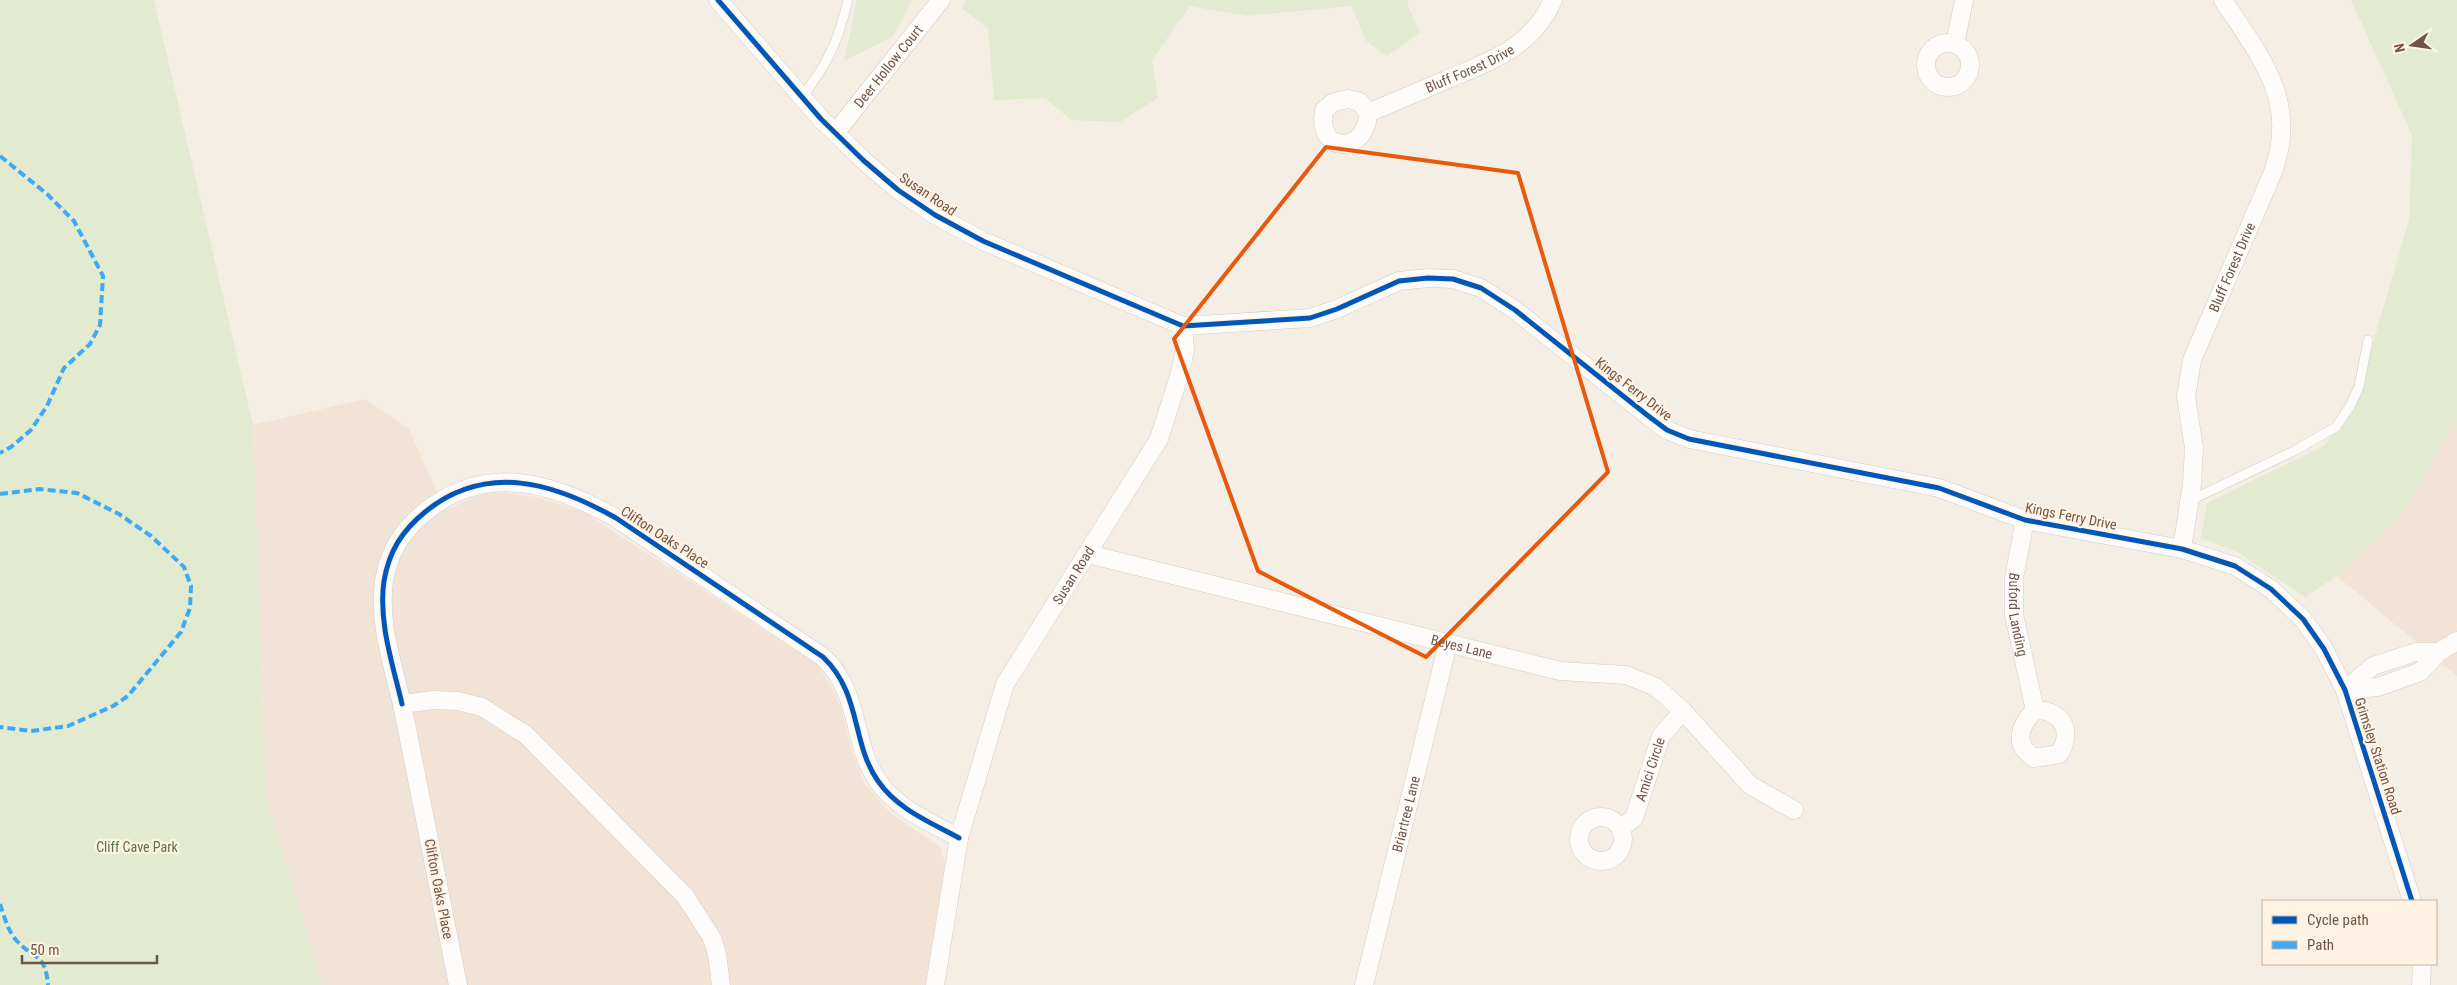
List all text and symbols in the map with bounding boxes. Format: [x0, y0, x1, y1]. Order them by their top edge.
north arrow [2387, 20, 2437, 70]
street label: Deer Hollow Court [851, 22, 926, 111]
street label: Bluff Forest Drive [1423, 41, 1517, 96]
text: N [2391, 42, 2408, 54]
street label: Susan Road [896, 169, 960, 219]
street label: Bluff Forest Drive [2206, 220, 2258, 314]
street label: Kings Ferry Drive [1592, 354, 1676, 424]
street label: Kings Ferry Drive [2024, 499, 2119, 533]
street label: Clifton Oaks Place [618, 503, 712, 572]
street label: Susan Road [1049, 543, 1097, 607]
street label: Buford Landing [2006, 571, 2031, 658]
street label: Beyes Lane [1429, 631, 1495, 662]
street label: Grimsley Station Road [2352, 696, 2404, 816]
street label: Amici Circle [1632, 735, 1668, 803]
street label: Briartree Lane [1389, 774, 1423, 854]
street label: Clifton Oaks Place [421, 838, 457, 941]
park label: Cliff Cave Park [96, 839, 178, 855]
legend [2262, 900, 2437, 965]
text: Cycle path [2307, 911, 2369, 929]
scale bar [22, 932, 158, 964]
text: Path [2307, 936, 2334, 954]
text: 50 m [30, 941, 60, 959]

